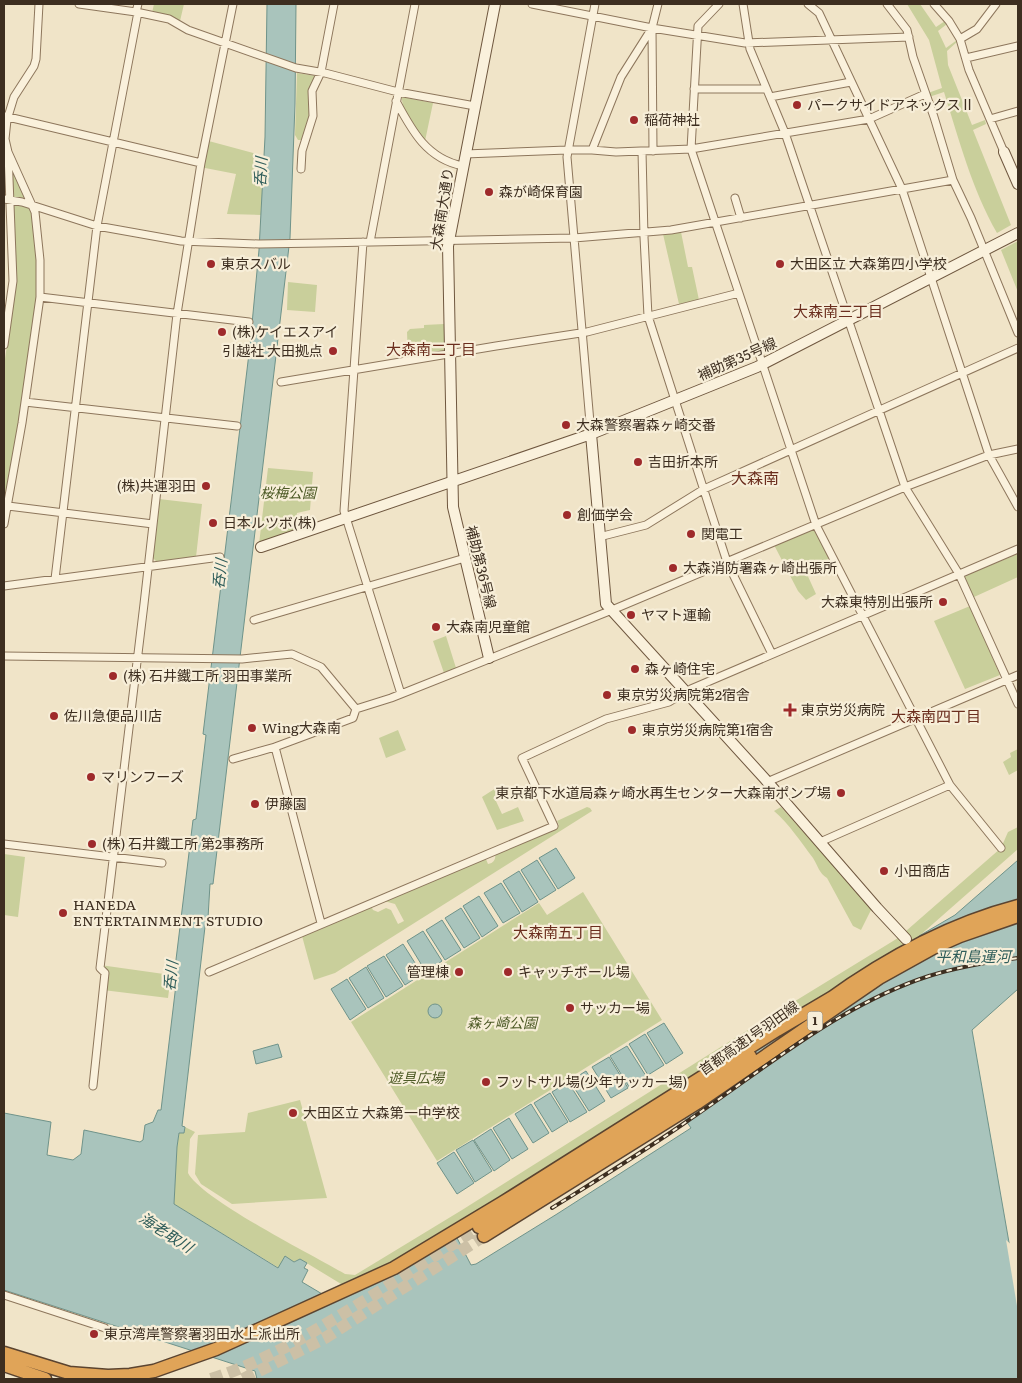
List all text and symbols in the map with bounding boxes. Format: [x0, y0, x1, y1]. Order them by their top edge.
place label: パークサイドアネックスⅡ [807, 94, 975, 114]
marker: パークサイドアネックスⅡ [791, 99, 803, 111]
place label: 稲荷神社 [644, 109, 700, 129]
marker: 稲荷神社 [628, 114, 640, 126]
water label: 呑川 [247, 154, 272, 188]
street label: 大森南大通り [425, 166, 457, 252]
place label: 森が崎保育園 [499, 181, 583, 201]
marker: 森が崎保育園 [483, 186, 495, 198]
place label: 東京スバル [221, 253, 291, 273]
place label: 大田区立 大森第四小学校 [790, 253, 947, 273]
marker: 東京スバル [205, 258, 217, 270]
marker: 大田区立 大森第四小学校 [774, 258, 786, 270]
district label: 大森南三丁目 [793, 299, 883, 322]
place label: (株)ケイエスアイ [232, 321, 338, 341]
marker: (株)ケイエスアイ [216, 326, 228, 338]
street label: 補助第35号線 [694, 332, 779, 384]
district label: 大森南二丁目 [386, 337, 476, 360]
place label: 引越社 大田拠点 [222, 340, 323, 360]
marker: 引越社 大田拠点 [327, 345, 339, 357]
place label: 大森警察署森ヶ崎交番 [576, 414, 716, 434]
marker: 大森警察署森ヶ崎交番 [560, 419, 572, 431]
place label: 吉田折本所 [648, 451, 718, 471]
marker: 吉田折本所 [632, 456, 644, 468]
district label: 大森南 [731, 465, 779, 489]
place label: (株)共運羽田 [117, 475, 196, 495]
marker: (株)共運羽田 [200, 480, 212, 492]
park label: 桜梅公園 [260, 482, 318, 502]
place label: 創価学会 [577, 504, 633, 524]
marker: 創価学会 [561, 509, 573, 521]
place label: 日本ルツボ(株) [223, 512, 316, 532]
marker: 日本ルツボ(株) [207, 517, 219, 529]
street label: 補助第36号線 [462, 523, 502, 610]
place label: 関電工 [701, 523, 743, 543]
marker: 関電工 [685, 528, 697, 540]
water label: 呑川 [205, 556, 232, 590]
place label: 大森消防署森ヶ崎出張所 [683, 557, 837, 577]
marker: 大森消防署森ヶ崎出張所 [667, 562, 679, 574]
place label: 大森東特別出張所 [821, 591, 933, 611]
marker: 大森東特別出張所 [937, 596, 949, 608]
place label: ヤマト運輸 [641, 604, 711, 624]
marker: ヤマト運輸 [625, 609, 637, 621]
place label: 大森南児童館 [446, 616, 530, 636]
marker: 大森南児童館 [430, 621, 442, 633]
place label: 森ヶ崎住宅 [645, 658, 715, 678]
marker: 森ヶ崎住宅 [629, 663, 641, 675]
place label: (株) 石井鐵工所 羽田事業所 [123, 665, 292, 685]
marker: (株) 石井鐵工所 羽田事業所 [107, 670, 119, 682]
place label: 東京労災病院第2宿舎 [617, 684, 750, 704]
marker: 東京労災病院第2宿舎 [601, 689, 613, 701]
place label: 東京労災病院 [801, 699, 885, 719]
marker: 東京労災病院 [783, 703, 797, 717]
district label: 大森南四丁目 [891, 704, 981, 727]
place label: 佐川急便品川店 [64, 705, 162, 725]
marker: 佐川急便品川店 [48, 710, 60, 722]
place label: Wing大森南 [262, 717, 341, 737]
place label: 東京労災病院第1宿舎 [642, 719, 774, 739]
marker: Wing大森南 [246, 722, 258, 734]
marker: 東京労災病院第1宿舎 [626, 724, 638, 736]
place label: マリンフーズ [101, 766, 184, 786]
marker: マリンフーズ [85, 771, 97, 783]
place label: 東京都下水道局森ヶ崎水再生センター大森南ポンプ場 [495, 782, 831, 802]
marker: 東京都下水道局森ヶ崎水再生センター大森南ポンプ場 [835, 787, 847, 799]
place label: 伊藤園 [265, 793, 307, 813]
marker: 伊藤園 [249, 798, 261, 810]
place label: (株) 石井鐵工所 第2事務所 [102, 833, 264, 853]
marker: (株) 石井鐵工所 第2事務所 [86, 838, 98, 850]
place label: 小田商店 [894, 860, 950, 880]
marker: 小田商店 [878, 865, 890, 877]
place label: HANEDA ENTERTAINMENT STUDIO [73, 894, 263, 930]
marker: HANEDA ENTERTAINMENT STUDIO [57, 907, 69, 919]
district label: 大森南五丁目 [513, 920, 603, 943]
water label: 平和島運河 [935, 944, 1013, 967]
water label: 呑川 [156, 958, 183, 992]
place label: 管理棟 [407, 961, 449, 981]
place label: キャッチボール場 [518, 961, 630, 981]
marker: 管理棟 [453, 966, 465, 978]
marker: キャッチボール場 [502, 966, 514, 978]
street label: 首都高速1号羽田線 [694, 995, 802, 1079]
place label: サッカー場 [580, 997, 650, 1017]
marker: サッカー場 [564, 1002, 576, 1014]
road number: 1 [808, 1011, 822, 1030]
park label: 森ヶ崎公園 [467, 1012, 539, 1032]
park label: 遊具広場 [388, 1067, 446, 1087]
place label: フットサル場(少年サッカー場) [496, 1071, 687, 1091]
marker: フットサル場(少年サッカー場) [480, 1076, 492, 1088]
place label: 大田区立 大森第一中学校 [303, 1102, 460, 1122]
marker: 大田区立 大森第一中学校 [287, 1107, 299, 1119]
water label: 海老取川 [135, 1206, 200, 1259]
place label: 東京湾岸警察署羽田水上派出所 [104, 1323, 300, 1343]
marker: 東京湾岸警察署羽田水上派出所 [88, 1328, 100, 1340]

